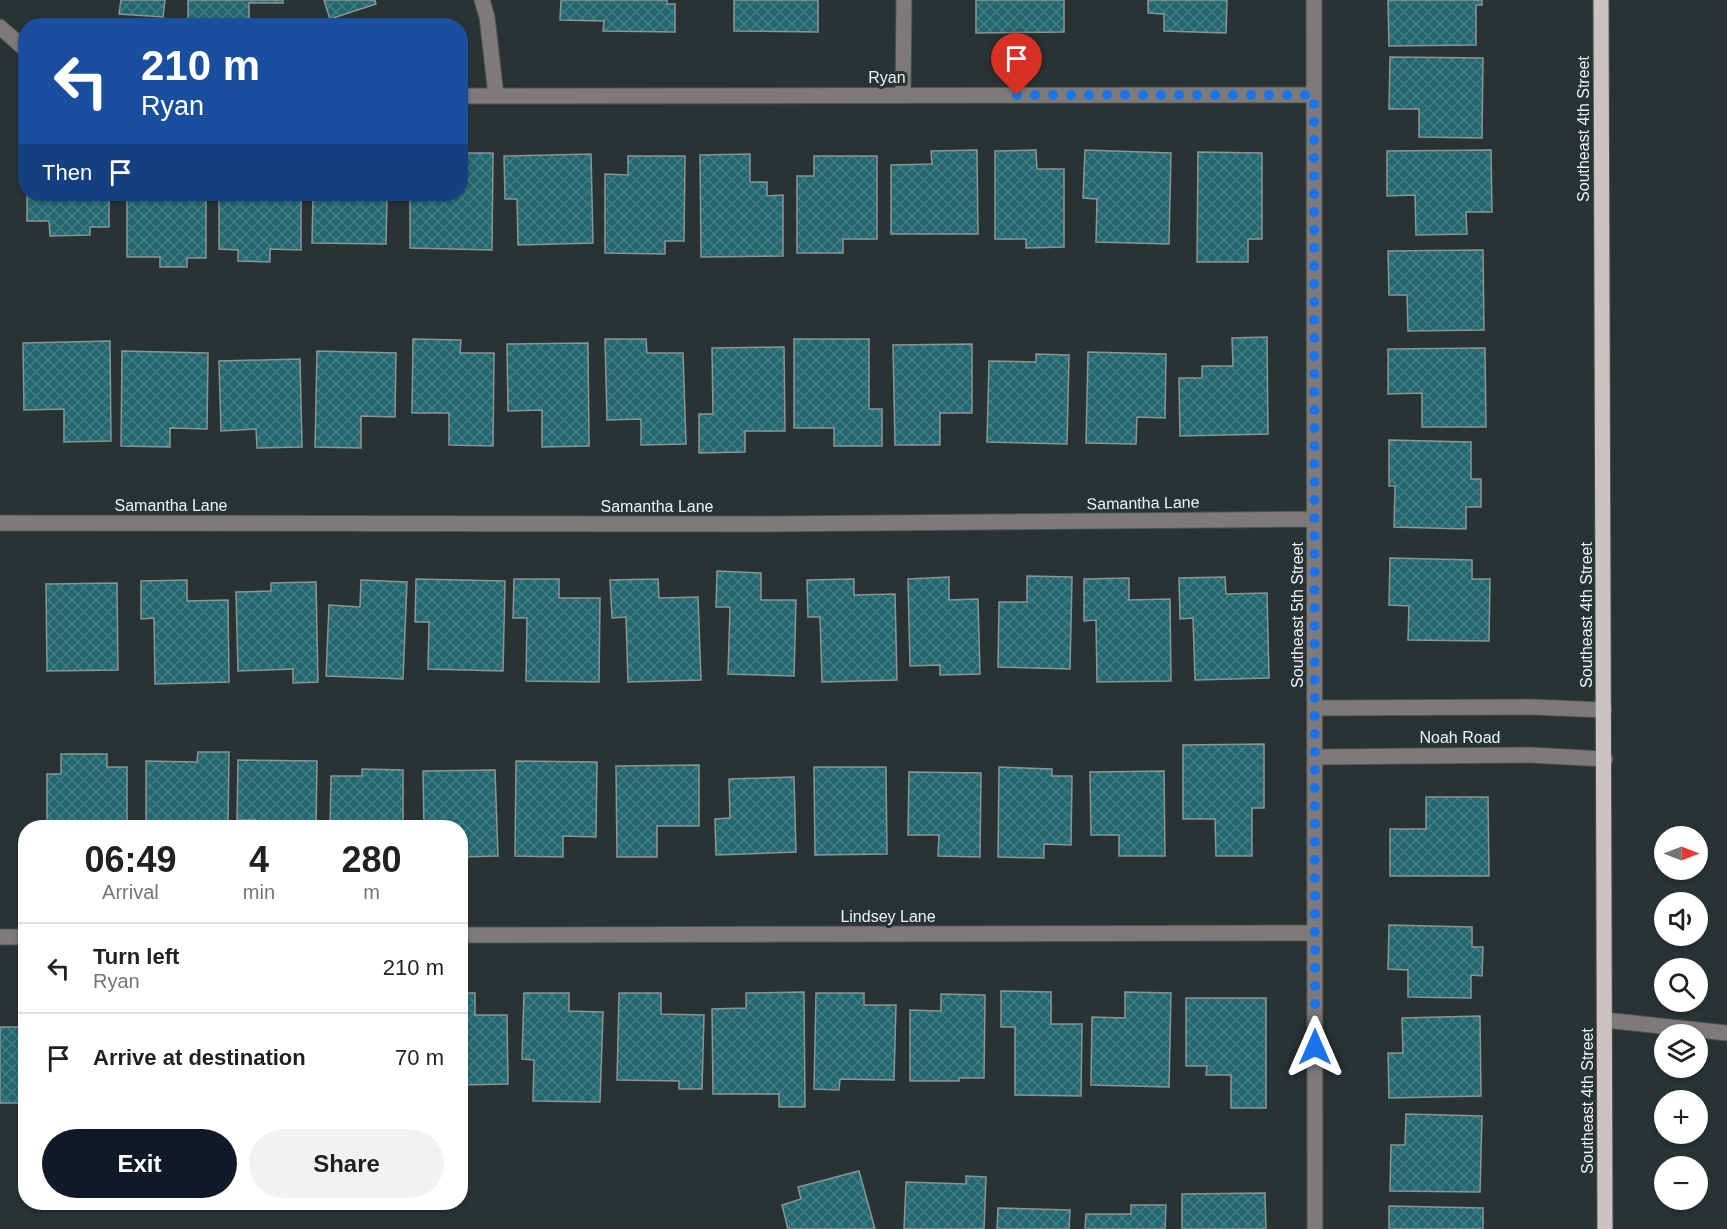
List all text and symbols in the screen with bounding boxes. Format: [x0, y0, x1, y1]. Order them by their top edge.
pin [991, 33, 1042, 95]
icon: left [42, 42, 120, 120]
text: 210 m [141, 42, 260, 89]
icon: arrive [1000, 42, 1033, 75]
street label: Southeast 4th Street [1575, 56, 1592, 202]
street label: Ryan [868, 69, 906, 86]
text: Ryan [141, 91, 204, 121]
icon: arrive [104, 156, 137, 189]
text: Then [42, 160, 92, 185]
street label: Samantha Lane [1086, 494, 1200, 512]
street label: Samantha Lane [115, 497, 228, 514]
street label: Samantha Lane [601, 498, 714, 515]
street label: Southeast 5th Street [1289, 542, 1306, 688]
street label: Southeast 4th Street [1578, 542, 1595, 688]
street label: Noah Road [1420, 729, 1500, 746]
north arrow [1654, 826, 1708, 880]
map controls [1654, 826, 1708, 1210]
text: 06:49 [84, 839, 176, 880]
text: 4 [249, 839, 269, 880]
text: 280 [341, 839, 402, 880]
text: Arrival [102, 881, 159, 903]
text: min [243, 881, 275, 903]
text: m [363, 881, 380, 903]
button: sound [1654, 892, 1708, 946]
street label: Lindsey Lane [840, 908, 936, 925]
text: Turn left [93, 944, 179, 969]
icon: left [42, 952, 75, 985]
text: 210 m [383, 955, 444, 980]
button: search [1654, 958, 1708, 1012]
text: Ryan [93, 970, 140, 992]
position arrow [1283, 1015, 1347, 1079]
button: layers [1654, 1024, 1708, 1078]
street label: Southeast 4th Street [1579, 1028, 1596, 1174]
icon: arrive [42, 1042, 75, 1075]
text: Arrive at destination [93, 1045, 306, 1070]
text: 70 m [395, 1045, 444, 1070]
button: + [1654, 1090, 1708, 1144]
button: Exit [42, 1129, 237, 1198]
button: Share [249, 1129, 444, 1198]
button: − [1654, 1156, 1708, 1210]

